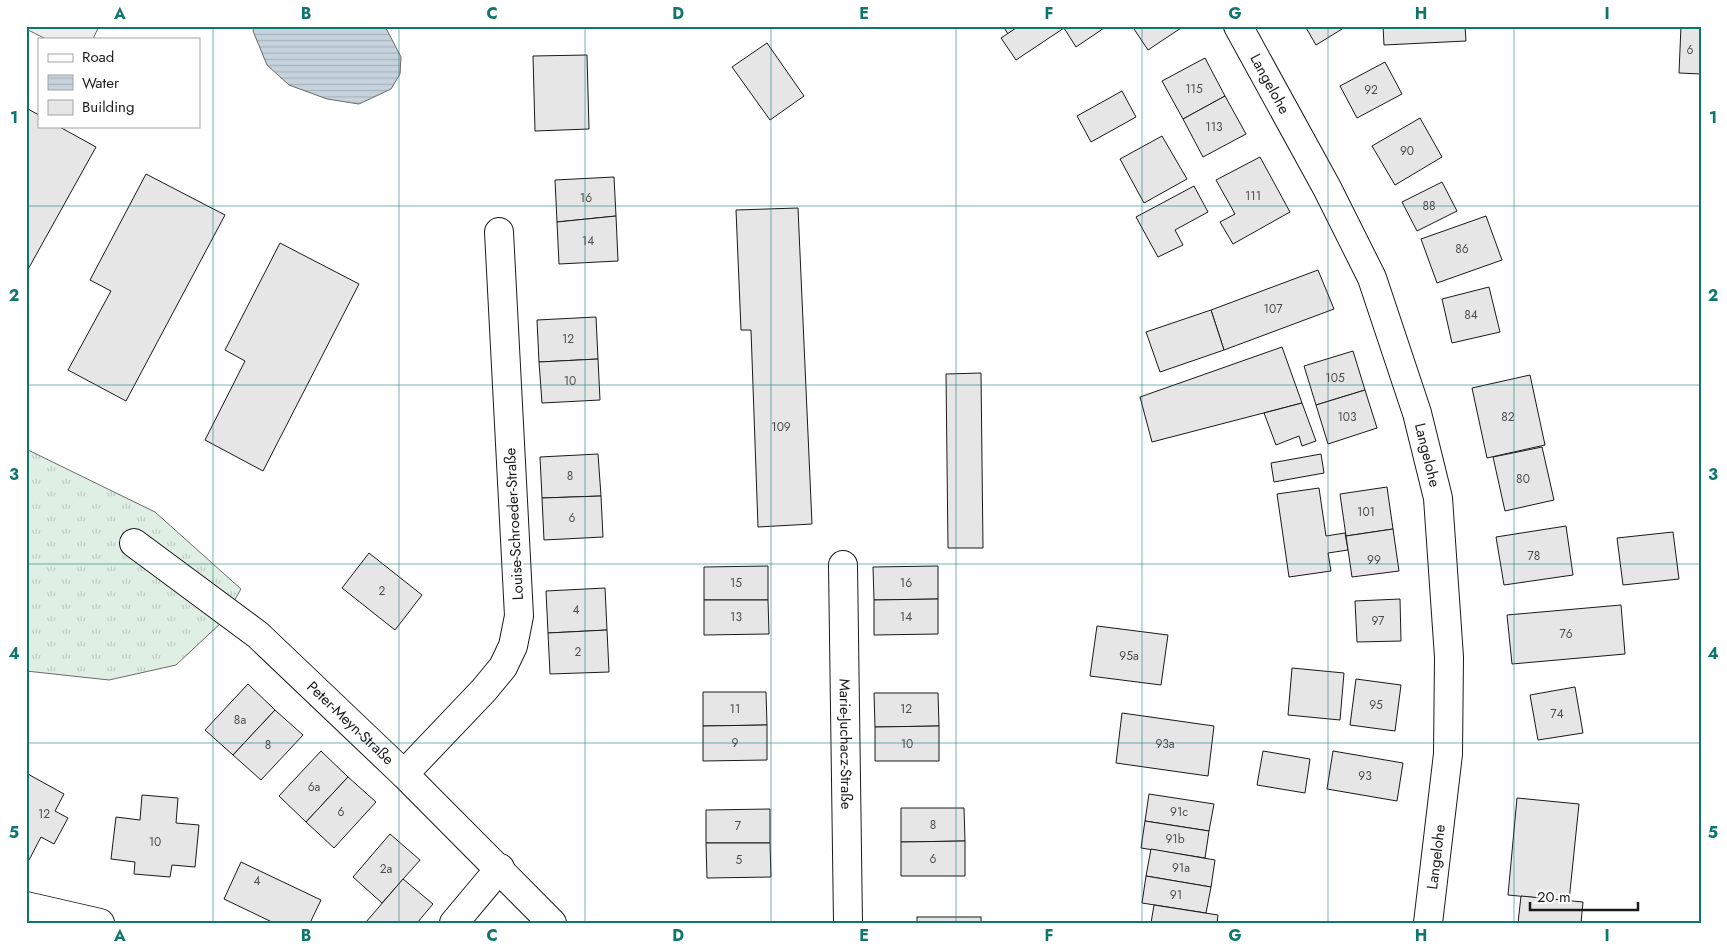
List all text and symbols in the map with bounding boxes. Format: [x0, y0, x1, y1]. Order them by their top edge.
text: A [113, 2, 126, 25]
text: B [301, 2, 311, 25]
text: C [486, 2, 498, 25]
text: D [672, 2, 684, 25]
text: E [859, 2, 869, 25]
text: F [1045, 2, 1053, 25]
text: G [1228, 2, 1242, 25]
text: H [1415, 2, 1427, 25]
text: I [1604, 2, 1610, 25]
legend [38, 38, 200, 128]
house number: 6 [1687, 41, 1694, 59]
text: Road [82, 46, 114, 68]
street label: Langelohe [1244, 50, 1295, 118]
text: Water [82, 72, 120, 94]
house number: 115 [1185, 80, 1203, 98]
house number: 92 [1364, 81, 1378, 99]
text: Building [82, 96, 134, 118]
text: 1 [10, 106, 18, 129]
text: 1 [1709, 106, 1717, 129]
house number: 113 [1205, 118, 1223, 136]
house number: 90 [1400, 142, 1414, 160]
house number: 111 [1245, 187, 1261, 205]
house number: 16 [580, 189, 592, 207]
house number: 88 [1422, 197, 1436, 215]
house number: 14 [582, 232, 594, 250]
house number: 86 [1455, 240, 1469, 258]
text: 2 [9, 284, 19, 307]
text: 2 [1708, 284, 1718, 307]
house number: 107 [1264, 300, 1283, 318]
house number: 84 [1464, 306, 1478, 324]
house number: 12 [562, 330, 574, 348]
house number: 105 [1325, 369, 1345, 387]
house number: 10 [564, 372, 576, 390]
house number: 103 [1337, 408, 1357, 426]
house number: 82 [1501, 408, 1515, 426]
house number: 109 [771, 418, 791, 436]
street label: Langelohe [1409, 421, 1446, 490]
street label: Louise-Schroeder-Straße [499, 447, 529, 601]
text: 3 [9, 463, 19, 486]
text: 3 [1708, 463, 1718, 486]
house number: 8 [567, 467, 573, 485]
house number: 80 [1516, 470, 1530, 488]
house number: 101 [1357, 503, 1375, 521]
house number: 6 [569, 509, 576, 527]
house number: 78 [1528, 547, 1540, 565]
house number: 99 [1367, 551, 1381, 569]
house number: 15 [730, 574, 742, 592]
house number: 16 [900, 574, 912, 592]
house number: 2 [379, 582, 386, 600]
house number: 4 [573, 601, 580, 619]
house number: 13 [730, 608, 742, 626]
house number: 14 [900, 608, 912, 626]
house number: 97 [1372, 612, 1385, 630]
house number: 76 [1559, 625, 1573, 643]
text: 4 [8, 642, 20, 665]
text: 4 [1707, 642, 1719, 665]
house number: 2 [575, 643, 582, 661]
house number: 95a [1119, 647, 1139, 665]
street label: Peter-Meyn-Straße [302, 676, 399, 770]
street label: Marie-Juchacz-Straße [834, 678, 857, 810]
house number: 95 [1369, 696, 1383, 714]
house number: 11 [730, 700, 740, 718]
house number: 12 [900, 700, 912, 718]
house number: 74 [1550, 705, 1564, 723]
house number: 8a [234, 711, 246, 729]
house number: 9 [732, 734, 739, 752]
house number: 10 [901, 735, 913, 753]
house number: 93a [1155, 735, 1175, 753]
house number: 8 [265, 736, 271, 754]
house number: 93 [1358, 767, 1372, 785]
house number: 6a [308, 778, 321, 796]
house number: 6 [338, 803, 345, 821]
house number: 91c [1170, 803, 1188, 821]
house number: 12 [38, 805, 50, 823]
house number: 8 [930, 816, 936, 834]
house number: 7 [735, 817, 742, 835]
text: 5 [9, 821, 19, 844]
text: 5 [1708, 821, 1718, 844]
street label: Langelohe [1421, 823, 1451, 891]
house number: 91b [1165, 830, 1185, 848]
house number: 10 [149, 833, 161, 851]
house number: 6 [930, 850, 937, 868]
house number: 5 [736, 851, 743, 869]
house number: 91a [1172, 859, 1190, 877]
house number: 2a [380, 860, 393, 878]
house number: 4 [254, 872, 261, 890]
scale bar [1530, 879, 1637, 911]
house number: 91 [1170, 886, 1182, 904]
text: 20 m [1537, 886, 1571, 908]
text: A [113, 924, 126, 947]
text: B [301, 924, 311, 947]
text: C [486, 924, 498, 947]
text: D [672, 924, 684, 947]
text: E [859, 924, 869, 947]
text: F [1045, 924, 1053, 947]
text: G [1228, 924, 1242, 947]
text: H [1415, 924, 1427, 947]
text: I [1604, 924, 1610, 947]

